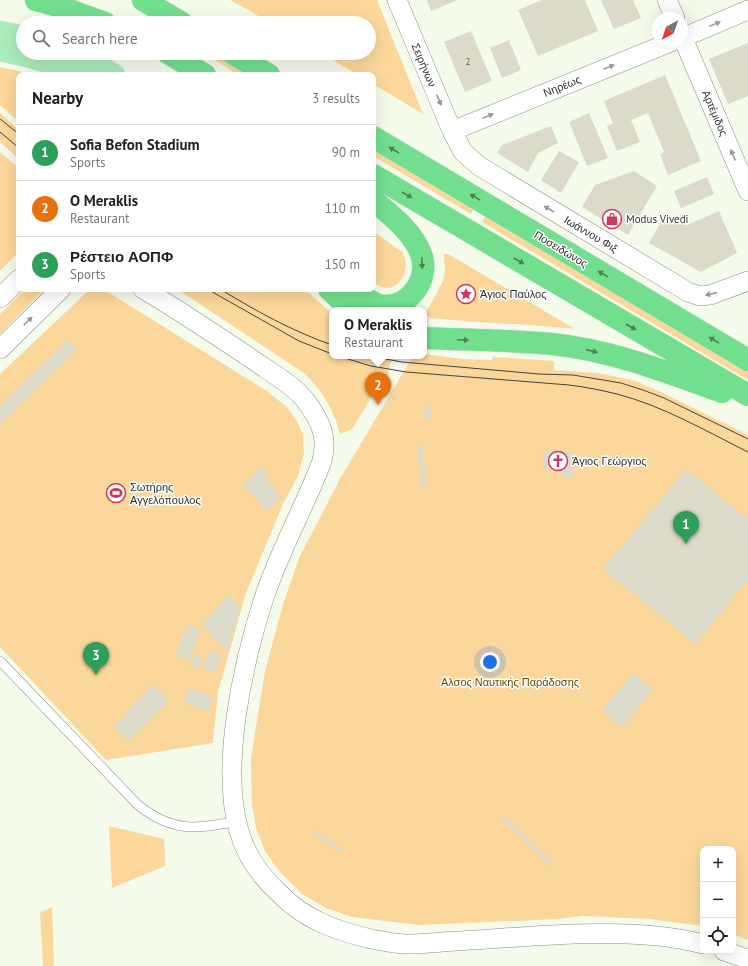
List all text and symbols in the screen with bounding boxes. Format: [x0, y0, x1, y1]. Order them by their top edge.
north arrow [652, 12, 688, 48]
search box [16, 16, 376, 60]
one-way arrow [709, 21, 720, 27]
icon: search [30, 27, 52, 49]
text: Search here [62, 29, 138, 48]
street label: Σειρήνων [409, 41, 440, 89]
house number: 2 [466, 56, 471, 67]
one-way arrow [603, 64, 615, 70]
street label: Νηρέως [541, 72, 583, 100]
text: Nearby [32, 87, 83, 109]
street label: Αρτέμιδος [699, 88, 731, 138]
text: 3 results [312, 90, 360, 107]
one-way arrow [437, 95, 443, 107]
one-way arrow [483, 113, 495, 119]
text: Sofia Befon Stadium [70, 135, 200, 154]
text: 1 [41, 144, 49, 161]
text: 90 m [332, 144, 360, 161]
one-way arrow [388, 146, 400, 153]
one-way arrow [730, 150, 736, 161]
text: Sports [70, 154, 106, 171]
text: O Meraklis [70, 191, 138, 210]
one-way arrow [401, 191, 413, 198]
one-way arrow [469, 194, 481, 201]
text: 2 [41, 200, 49, 217]
text: 110 m [325, 200, 360, 217]
one-way arrow [543, 205, 555, 212]
shop icon: Modus Vivedi [601, 208, 623, 230]
text: Restaurant [70, 210, 129, 227]
street label: Ιωάννου Φιξ [562, 212, 620, 256]
place label: Modus Vivedi [626, 212, 689, 226]
street label: Ποσειδώνος [532, 228, 590, 270]
text: Ρέστειο ΑΟΠΦ [70, 247, 173, 266]
text: 3 [41, 256, 49, 273]
text: 150 m [325, 256, 360, 273]
one-way arrow [419, 257, 426, 269]
one-way arrow [513, 257, 525, 264]
text: Sports [70, 266, 106, 283]
one-way arrow [597, 270, 609, 277]
place icon: Άγιος Παύλος [455, 283, 477, 305]
place label: Άγιος Παύλος [480, 287, 547, 301]
one-way arrow [705, 291, 717, 297]
popup [329, 307, 427, 359]
text: O Meraklis [344, 315, 412, 334]
one-way arrow [23, 316, 33, 326]
one-way arrow [625, 323, 637, 330]
text: Restaurant [344, 334, 403, 351]
one-way arrow [457, 336, 469, 343]
one-way arrow [708, 337, 720, 344]
one-way arrow [586, 349, 598, 355]
pin: 2 [365, 372, 391, 405]
church icon: Άγιος Γεώργιος [547, 450, 569, 472]
place label: Άγιος Γεώργιος [572, 454, 647, 468]
place label: Σωτήρης Αγγελόπουλος [130, 480, 201, 507]
sports icon: Σωτήρης Αγγελόπουλος [105, 482, 127, 504]
pin: 1 [673, 511, 699, 544]
pin: 3 [83, 642, 109, 675]
your location [480, 652, 500, 672]
park label: Αλσος Ναυτικής Παράδοσης [441, 675, 579, 689]
map controls [700, 846, 736, 954]
button: + [700, 846, 736, 882]
button: − [700, 882, 736, 918]
button: locate [700, 918, 736, 954]

